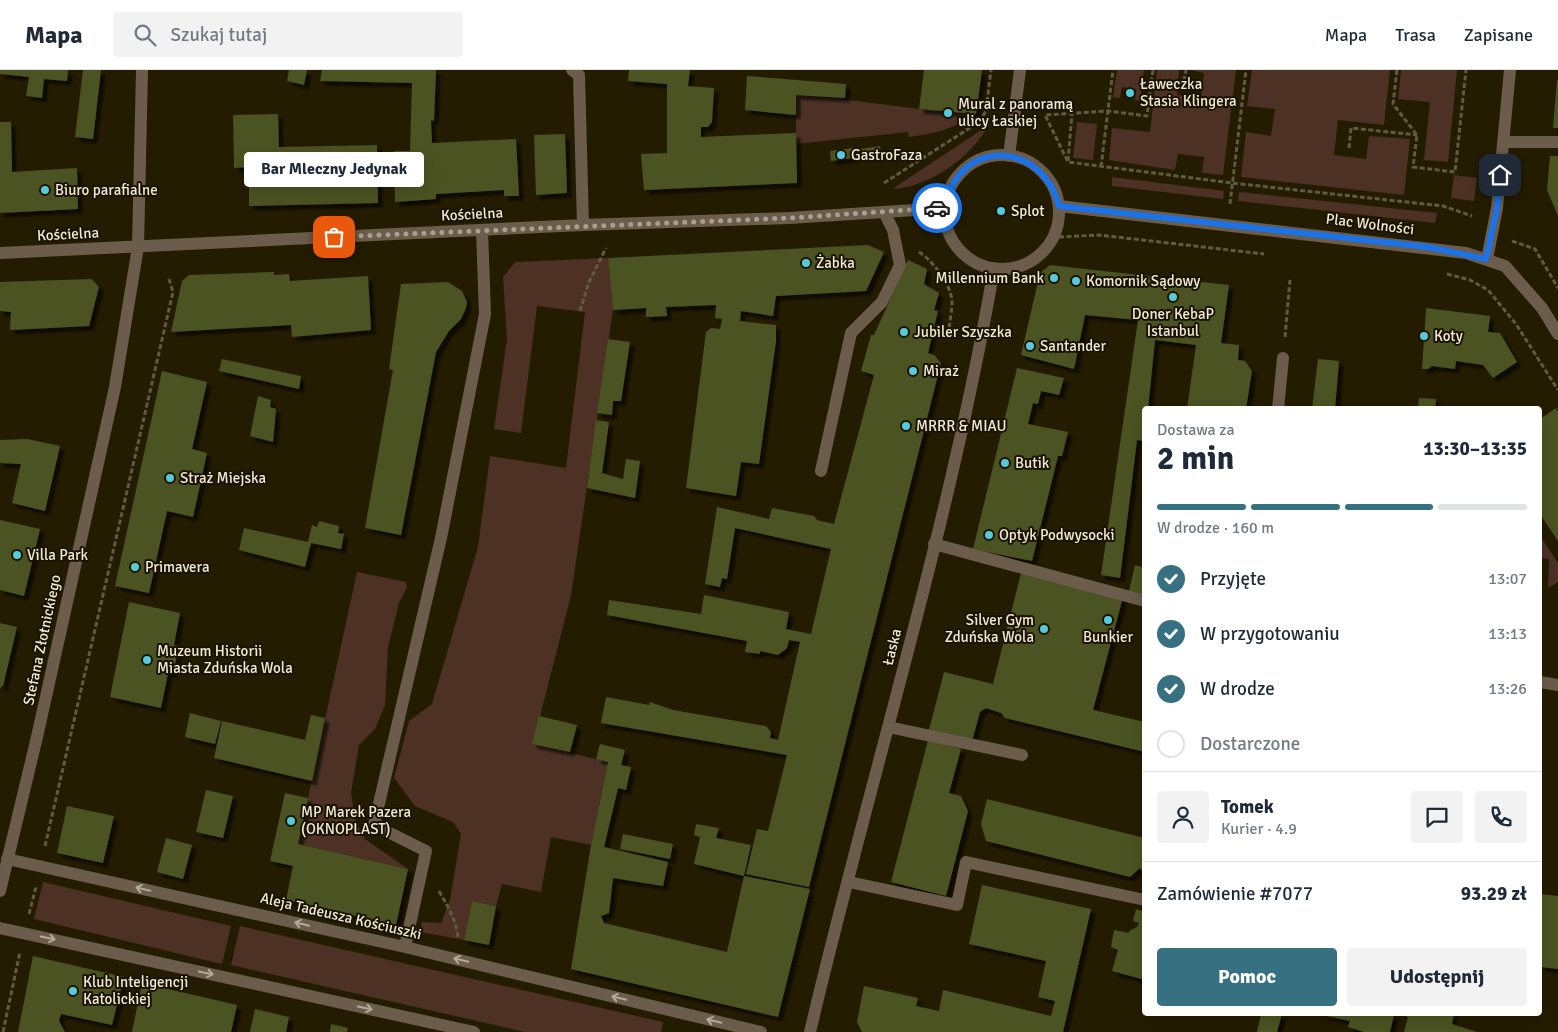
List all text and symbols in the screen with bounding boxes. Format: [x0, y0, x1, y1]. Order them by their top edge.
search box [113, 12, 463, 57]
text: Mapa [25, 20, 83, 50]
icon: search [131, 21, 159, 49]
text: Szukaj tutaj [171, 23, 267, 47]
text: Mapa [1325, 24, 1367, 46]
text: Trasa [1395, 24, 1436, 46]
text: Zapisane [1464, 24, 1533, 46]
place label: Ławeczka Stasia Klingera [1140, 75, 1237, 110]
marker: Ławeczka Stasia Klingera [1124, 87, 1136, 99]
place label: Mural z panoramą ulicy Łaskiej [958, 95, 1074, 130]
marker: Mural z panoramą ulicy Łaskiej [942, 107, 954, 119]
place label: GastroFaza [851, 146, 922, 164]
marker: GastroFaza [835, 149, 847, 161]
callout: Bar Mleczny Jedynak [244, 152, 424, 187]
pin [1479, 154, 1521, 196]
text: Bar Mleczny Jedynak [261, 159, 407, 179]
icon: home [1486, 161, 1514, 189]
place label: Biuro parafialne [55, 181, 158, 199]
courier [912, 183, 962, 233]
marker: Biuro parafialne [39, 184, 51, 196]
icon: car [923, 194, 951, 222]
place label: Splot [1011, 202, 1044, 220]
street label: Kościelna [441, 203, 503, 225]
marker: Splot [995, 205, 1007, 217]
street label: Plac Wolności [1325, 210, 1415, 238]
pin [313, 216, 355, 258]
street label: Kościelna [37, 223, 99, 245]
icon: bag [320, 223, 348, 251]
place label: Żabka [816, 254, 855, 272]
marker: Żabka [800, 257, 812, 269]
place label: Millennium Bank [936, 269, 1044, 287]
marker: Millennium Bank [1048, 272, 1060, 284]
place label: Komornik Sądowy [1086, 272, 1200, 290]
marker: Komornik Sądowy [1070, 275, 1082, 287]
marker: Doner KebaP Istanbul [1167, 291, 1179, 303]
place label: Doner KebaP Istanbul [1132, 305, 1214, 340]
place label: Jubiler Szyszka [914, 323, 1012, 341]
marker: Jubiler Szyszka [898, 326, 910, 338]
place label: Koty [1434, 327, 1463, 345]
marker: Koty [1418, 330, 1430, 342]
place label: Santander [1040, 337, 1107, 355]
marker: Santander [1024, 340, 1036, 352]
place label: Miraż [923, 362, 959, 380]
marker: Miraż [907, 365, 919, 377]
place label: MRRR & MIAU [916, 417, 1007, 435]
marker: MRRR & MIAU [900, 420, 912, 432]
text: Dostawa za [1157, 420, 1235, 440]
text: 13:30–13:35 [1423, 437, 1527, 461]
text: 2 min [1157, 439, 1234, 478]
place label: Butik [1015, 454, 1050, 472]
marker: Butik [999, 457, 1011, 469]
place label: Straż Miejska [180, 469, 266, 487]
marker: Straż Miejska [164, 472, 176, 484]
text: W drodze · 160 m [1157, 518, 1274, 538]
place label: Optyk Podwysocki [999, 526, 1115, 544]
marker: Optyk Podwysocki [983, 529, 995, 541]
place label: Villa Park [27, 546, 89, 564]
marker: Villa Park [11, 549, 23, 561]
place label: Primavera [145, 558, 210, 576]
marker: Primavera [129, 561, 141, 573]
icon: check [1157, 565, 1185, 593]
text: Przyjęte [1200, 567, 1266, 591]
text: 13:07 [1488, 569, 1527, 589]
street label: Stefana Złotnickiego [19, 573, 65, 707]
place label: Silver Gym Zduńska Wola [945, 611, 1034, 646]
marker: Bunkier [1102, 614, 1114, 626]
icon: check [1157, 620, 1185, 648]
text: W przygotowaniu [1200, 622, 1340, 646]
marker: Silver Gym Zduńska Wola [1038, 623, 1050, 635]
text: 13:13 [1488, 624, 1527, 644]
street label: Łaska [879, 627, 905, 667]
place label: Bunkier [1083, 628, 1133, 646]
place label: Muzeum Historii Miasta Zduńska Wola [157, 642, 293, 677]
marker: Muzeum Historii Miasta Zduńska Wola [141, 654, 153, 666]
icon: check [1157, 675, 1185, 703]
text: W drodze [1200, 677, 1275, 701]
text: 13:26 [1488, 679, 1527, 699]
text: Dostarczone [1200, 732, 1300, 756]
button: person [1157, 791, 1209, 843]
button: chat [1411, 791, 1463, 843]
button: phone [1475, 791, 1527, 843]
text: Tomek [1221, 795, 1274, 819]
place label: MP Marek Pazera (OKNOPLAST) [301, 803, 411, 838]
marker: MP Marek Pazera (OKNOPLAST) [285, 815, 297, 827]
text: Kurier · 4.9 [1221, 819, 1297, 839]
text: Zamówienie #7077 [1157, 882, 1313, 906]
text: 93.29 zł [1461, 882, 1527, 906]
one-way arrow [136, 884, 152, 893]
street label: Aleja Tadeusza Kościuszki [259, 889, 423, 943]
one-way arrow [295, 919, 311, 928]
one-way arrow [39, 934, 55, 944]
button: Pomoc [1157, 948, 1337, 1006]
button: Udostępnij [1347, 948, 1527, 1006]
one-way arrow [453, 955, 469, 964]
one-way arrow [198, 969, 214, 978]
place label: Klub Inteligencji Katolickiej [83, 973, 188, 1008]
marker: Klub Inteligencji Katolickiej [67, 985, 79, 997]
one-way arrow [611, 993, 627, 1002]
one-way arrow [357, 1004, 373, 1013]
one-way arrow [706, 1016, 722, 1025]

